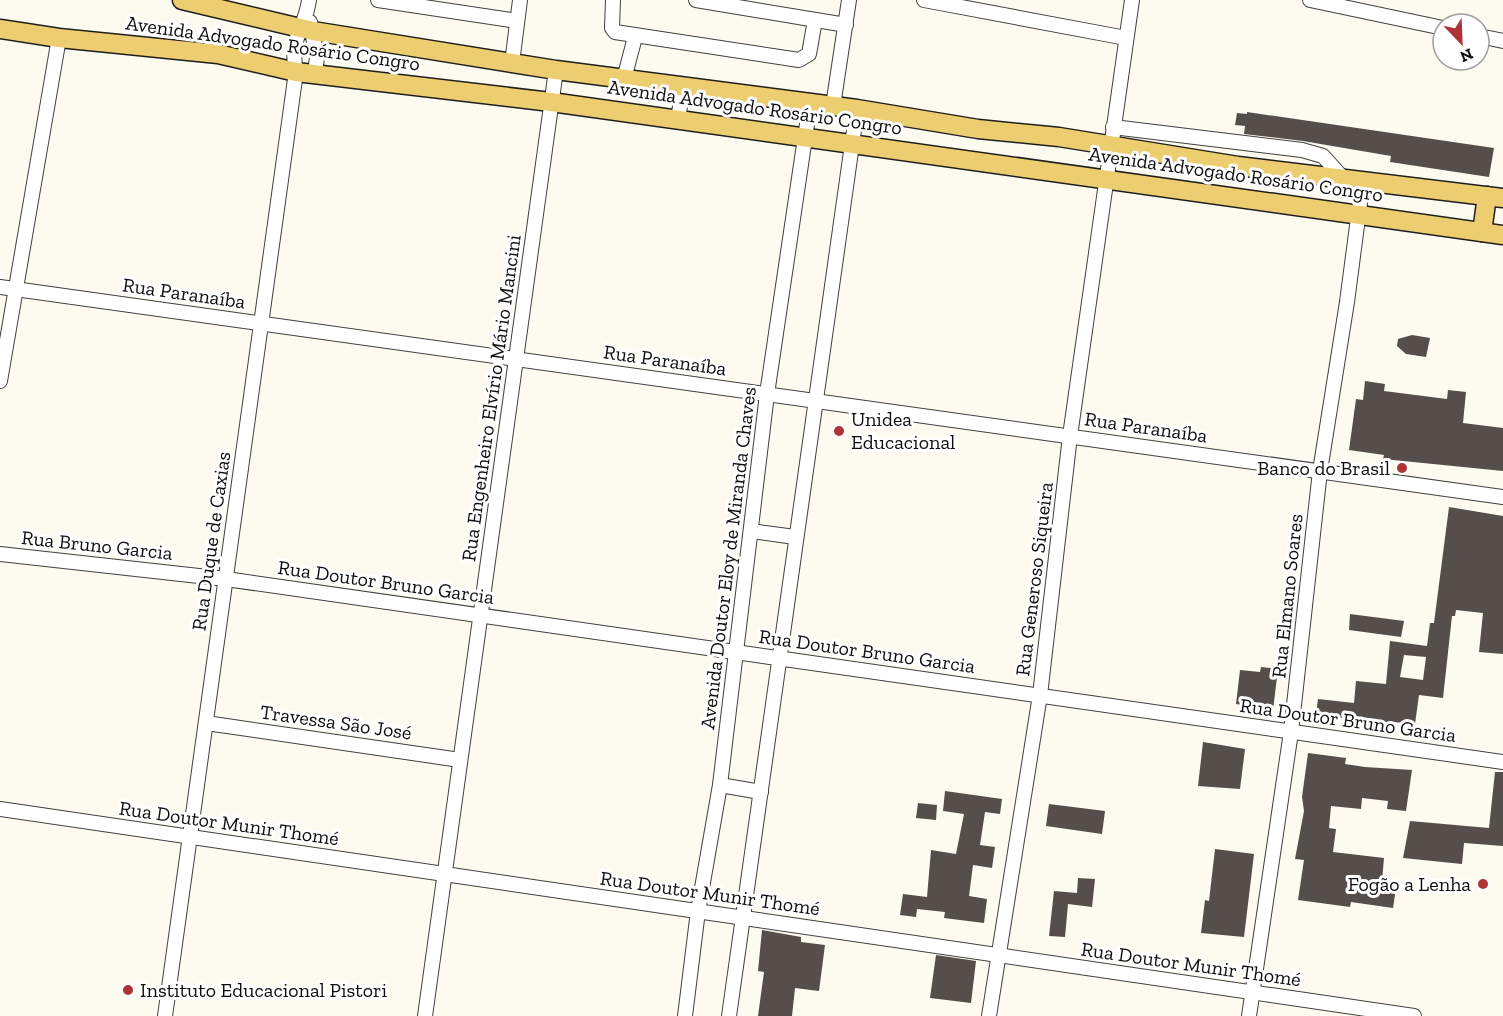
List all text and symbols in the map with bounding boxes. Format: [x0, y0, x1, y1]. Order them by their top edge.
street label: Avenida Advogado Rosário Congro [124, 10, 422, 76]
north arrow [1431, 12, 1491, 72]
text: N [1457, 44, 1476, 66]
street label: Avenida Advogado Rosário Congro [606, 74, 904, 140]
street label: Avenida Advogado Rosário Congro [1087, 141, 1385, 207]
street label: Rua Engenheiro Elvírio Mário Mancini [456, 233, 526, 563]
street label: Rua Paranaíba [121, 272, 247, 314]
street label: Rua Paranaíba [602, 339, 728, 381]
street label: Avenida Doutor Eloy de Miranda Chaves [695, 385, 761, 731]
street label: Rua Paranaíba [1083, 406, 1209, 448]
place label: Unidea Educacional [851, 407, 955, 454]
marker: Unidea Educacional [832, 424, 846, 438]
street label: Rua Duque de Caxias [187, 450, 235, 632]
place label: Banco do Brasil [1257, 456, 1390, 480]
marker: Banco do Brasil [1395, 461, 1409, 475]
street label: Rua Generoso Siqueira [1010, 480, 1058, 677]
street label: Rua Elmano Soares [1266, 513, 1308, 679]
street label: Rua Bruno Garcia [20, 525, 174, 565]
street label: Rua Doutor Bruno Garcia [276, 555, 496, 609]
street label: Rua Doutor Bruno Garcia [757, 624, 977, 678]
street label: Rua Doutor Bruno Garcia [1238, 693, 1458, 747]
street label: Travessa São José [259, 700, 413, 744]
street label: Rua Doutor Munir Thomé [117, 796, 341, 850]
street label: Rua Doutor Munir Thomé [598, 866, 822, 920]
place label: Fogão a Lenha [1348, 872, 1471, 896]
marker: Fogão a Lenha [1476, 877, 1490, 891]
street label: Rua Doutor Munir Thomé [1079, 937, 1303, 991]
place label: Instituto Educacional Pistori [140, 978, 387, 1002]
marker: Instituto Educacional Pistori [121, 983, 135, 997]

